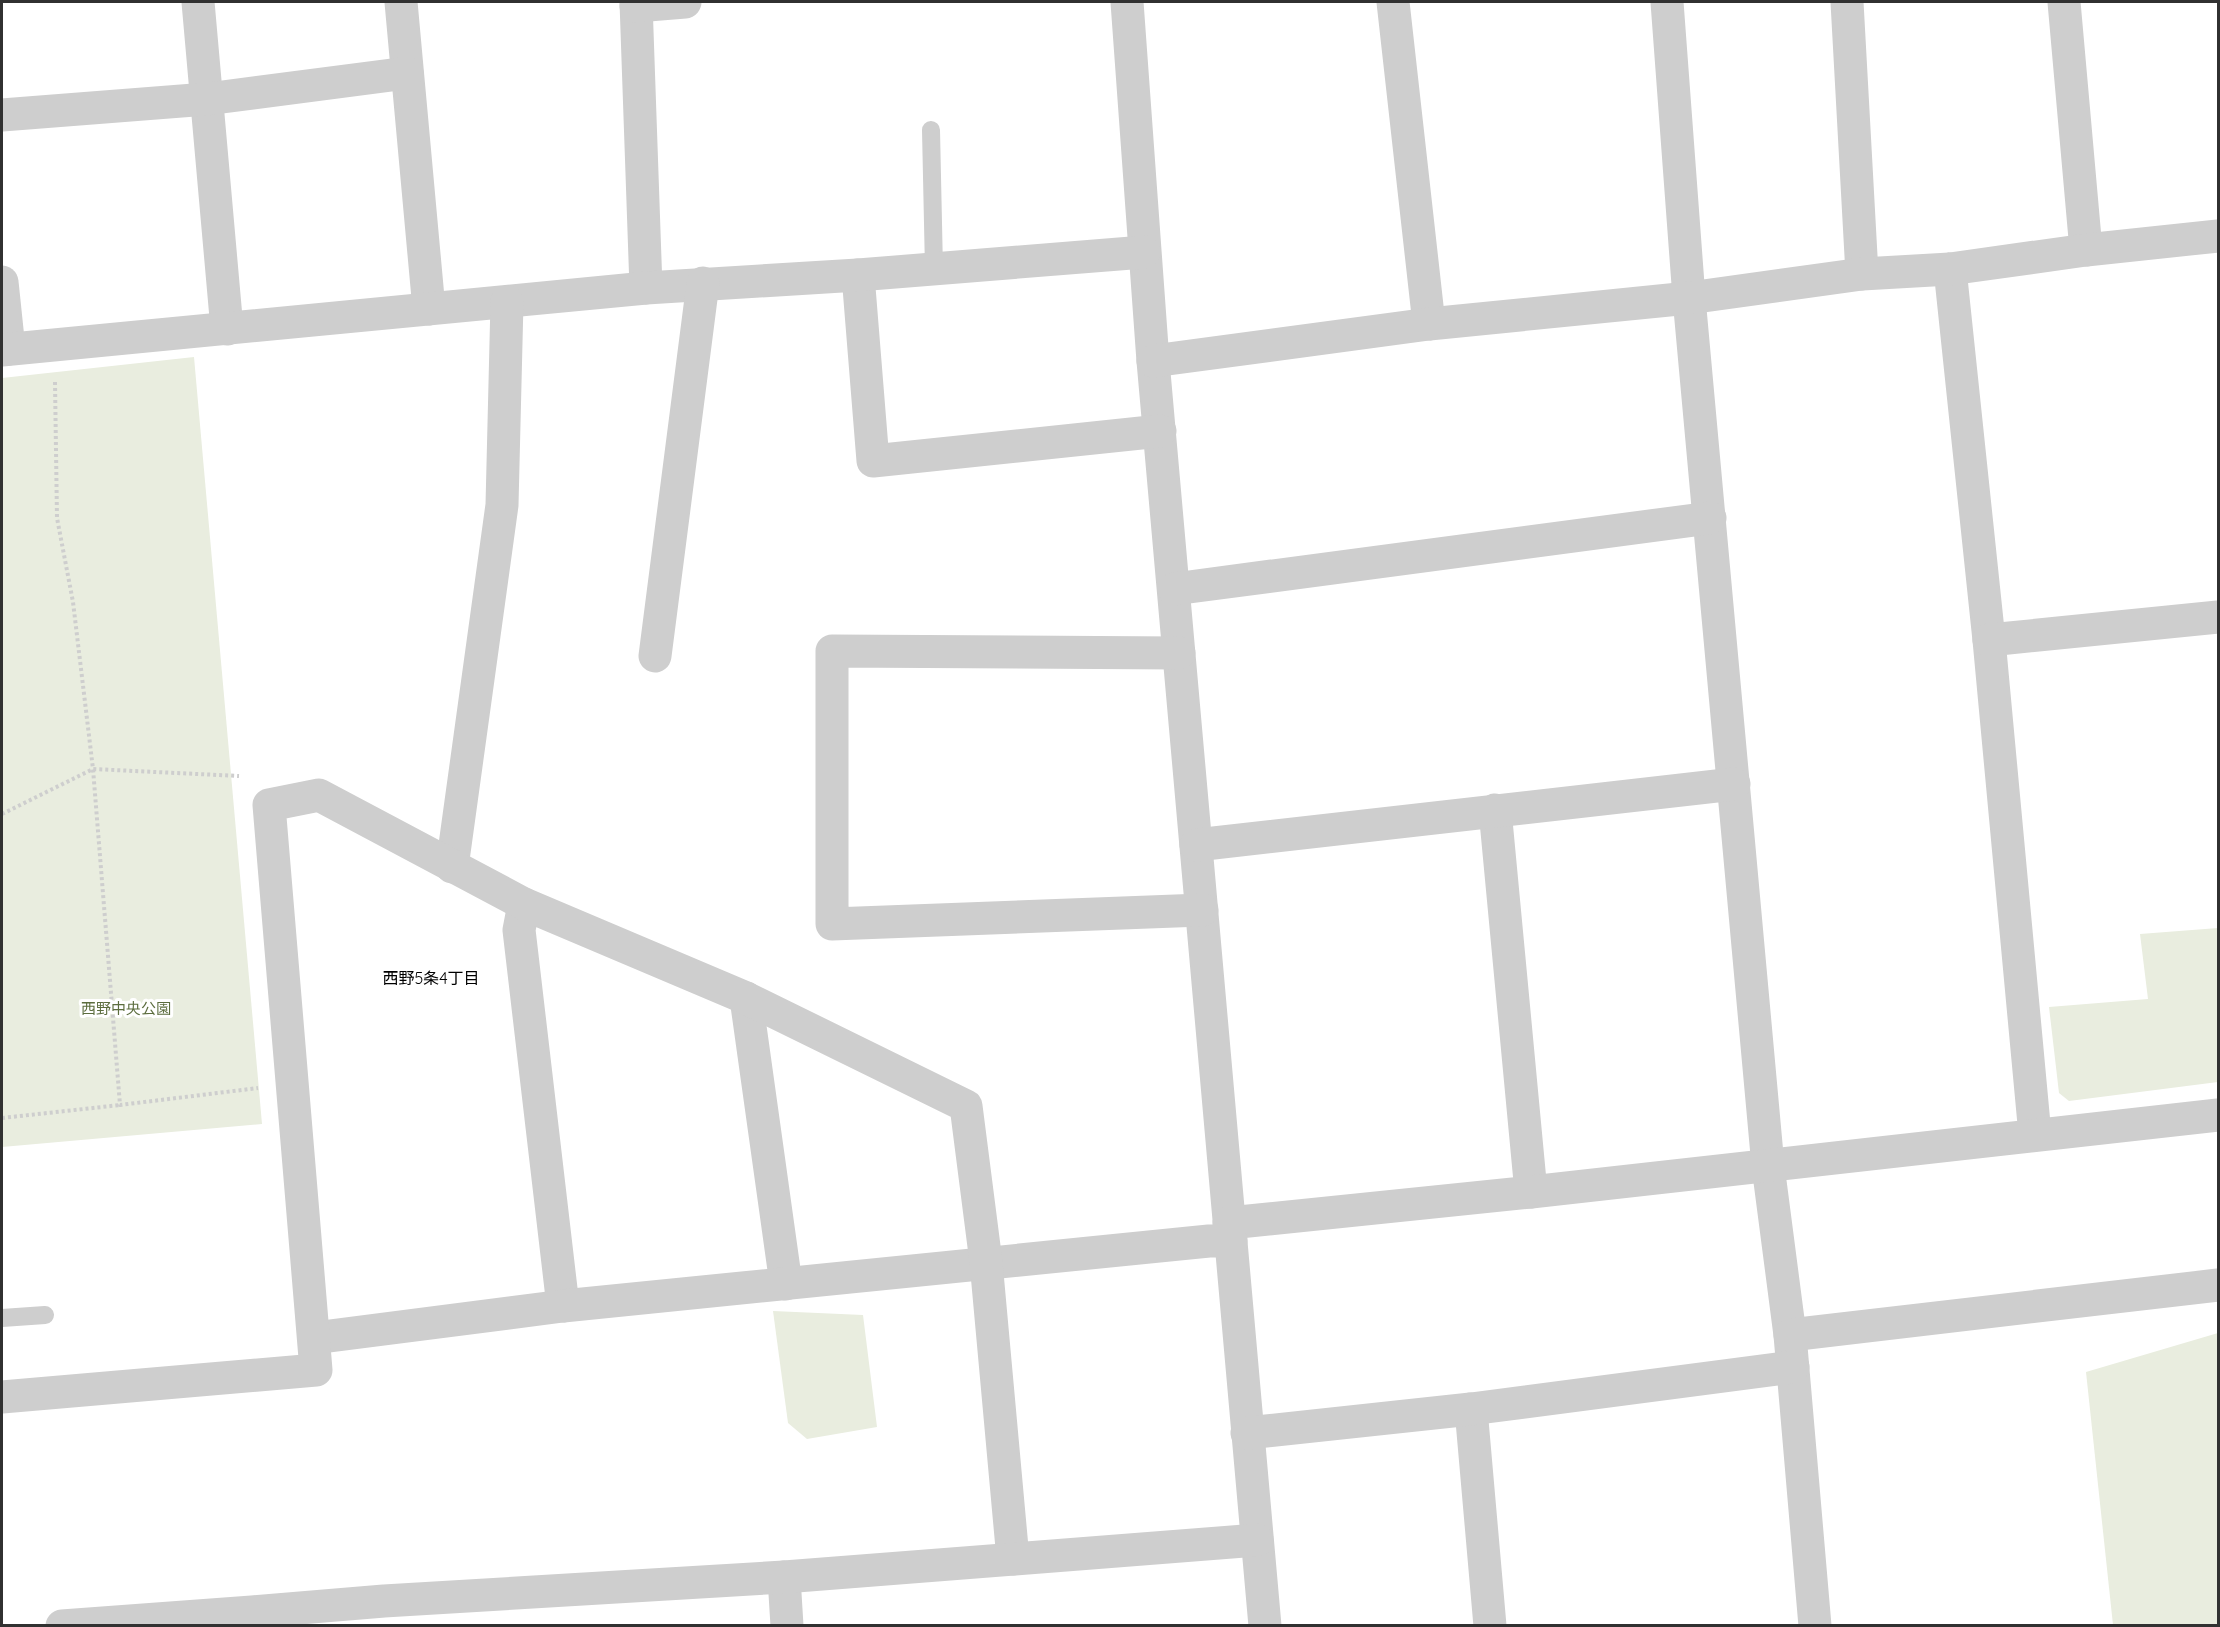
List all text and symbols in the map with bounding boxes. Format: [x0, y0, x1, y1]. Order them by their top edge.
district label: 西野5条4丁目 [382, 968, 480, 988]
park label: 西野中央公園 [81, 999, 171, 1018]

